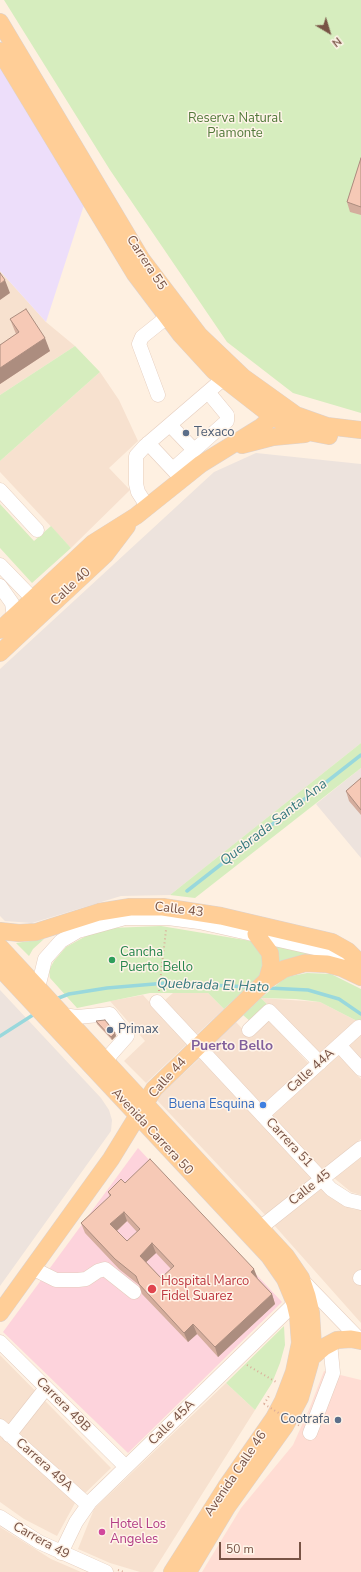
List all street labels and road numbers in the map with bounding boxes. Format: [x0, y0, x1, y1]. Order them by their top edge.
street label: Carrera 55 [123, 233, 169, 293]
street label: Calle 40 [48, 565, 94, 609]
street label: Calle 43 [154, 899, 204, 921]
street label: Calle 44A [284, 1046, 338, 1096]
street label: Calle 44 [146, 1055, 190, 1101]
street label: Avenida Carrera 50 [108, 1085, 196, 1179]
street label: Carrera 51 [262, 1115, 316, 1171]
street label: Calle 45 [286, 1167, 334, 1209]
street label: Carrera 49B [32, 1374, 94, 1436]
street label: Calle 45A [146, 1397, 198, 1449]
street label: Avenida Calle 46 [202, 1428, 270, 1520]
street label: Carrera 49A [12, 1435, 76, 1495]
street label: Carrera 49 [10, 1519, 72, 1563]

